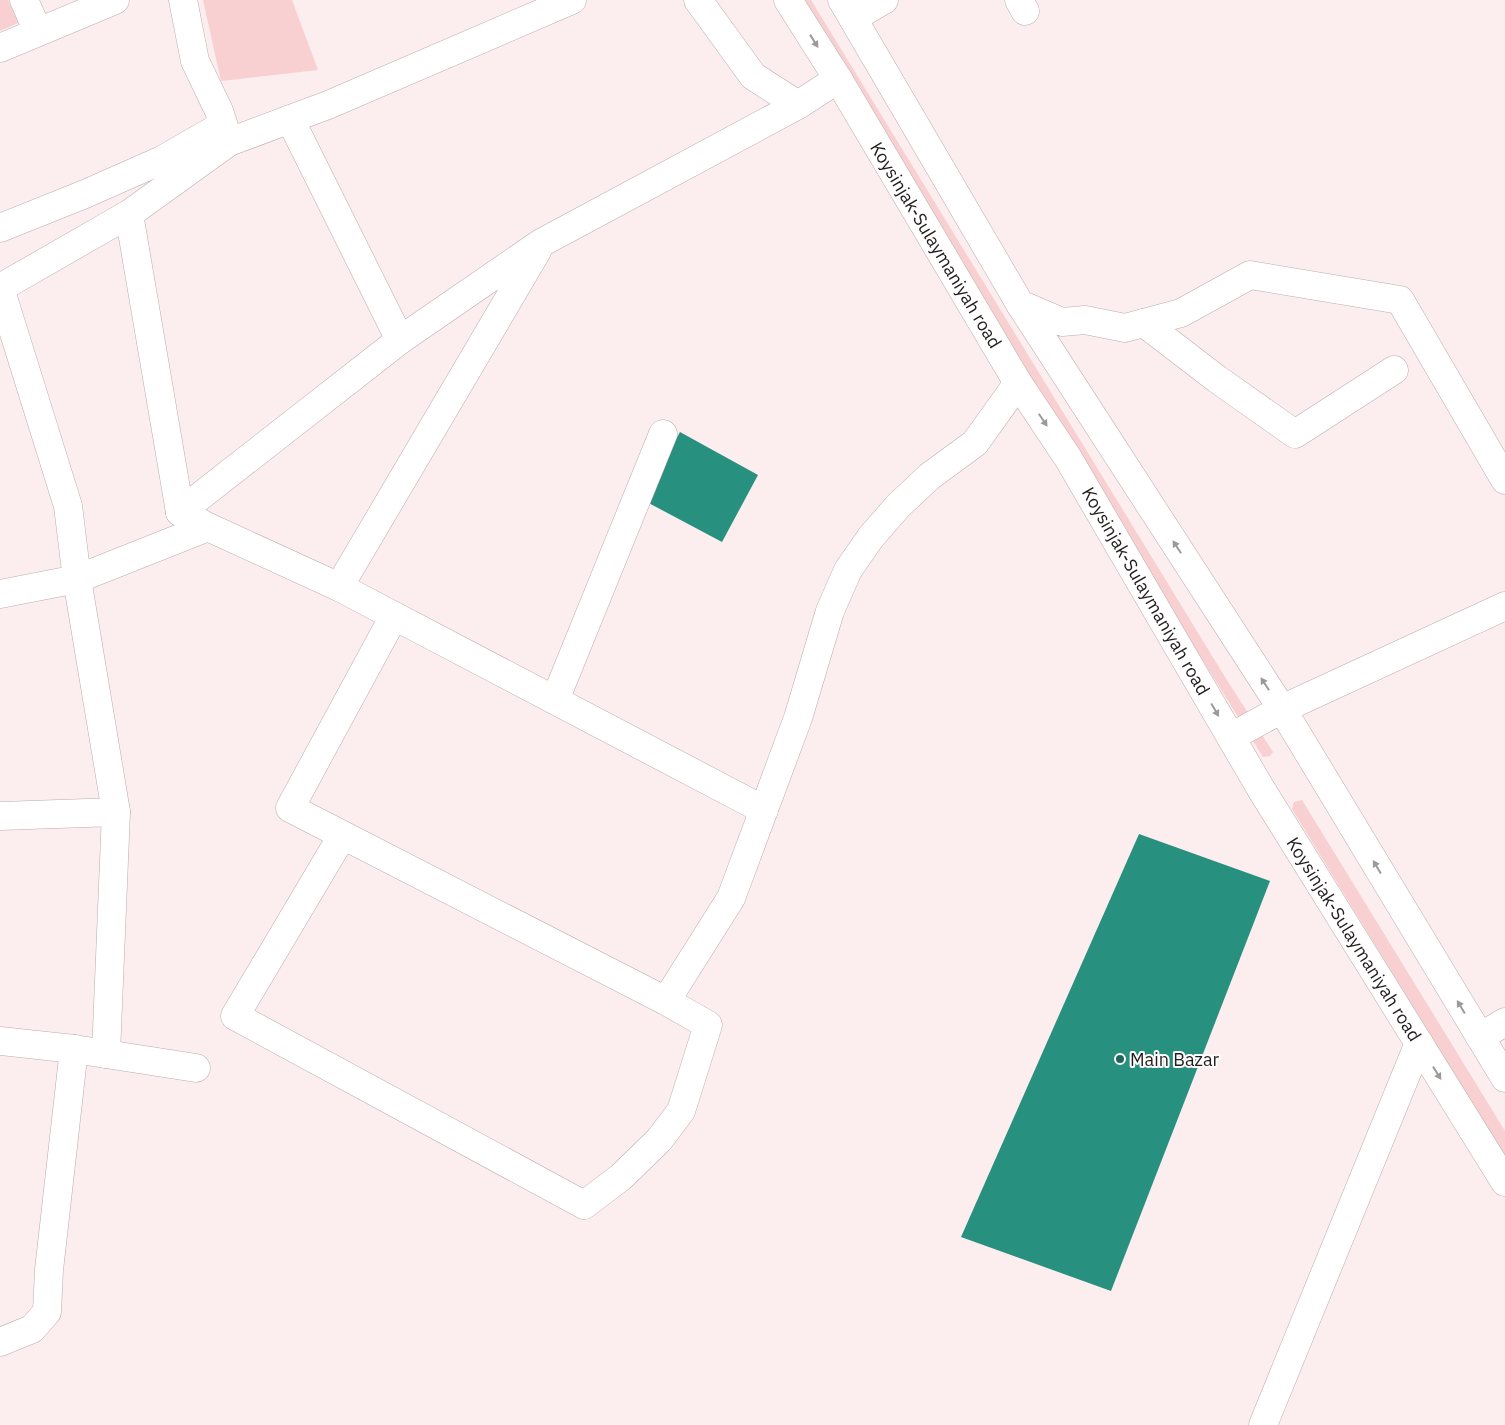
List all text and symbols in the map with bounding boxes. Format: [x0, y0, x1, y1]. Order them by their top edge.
one-way arrow [810, 35, 819, 48]
street label: Koysinjak-Sulaymaniyah road [865, 138, 1007, 352]
one-way arrow [1038, 413, 1048, 427]
street label: Koysinjak-Sulaymaniyah road [1077, 483, 1215, 699]
one-way arrow [1172, 541, 1182, 554]
one-way arrow [1260, 677, 1270, 691]
one-way arrow [1211, 703, 1219, 718]
street label: Koysinjak-Sulaymaniyah road [1282, 833, 1426, 1045]
one-way arrow [1373, 861, 1382, 874]
one-way arrow [1457, 1000, 1466, 1013]
place label: Main Bazar [1130, 1048, 1220, 1071]
marker: Main Bazar [1114, 1053, 1126, 1065]
one-way arrow [1433, 1066, 1442, 1079]

